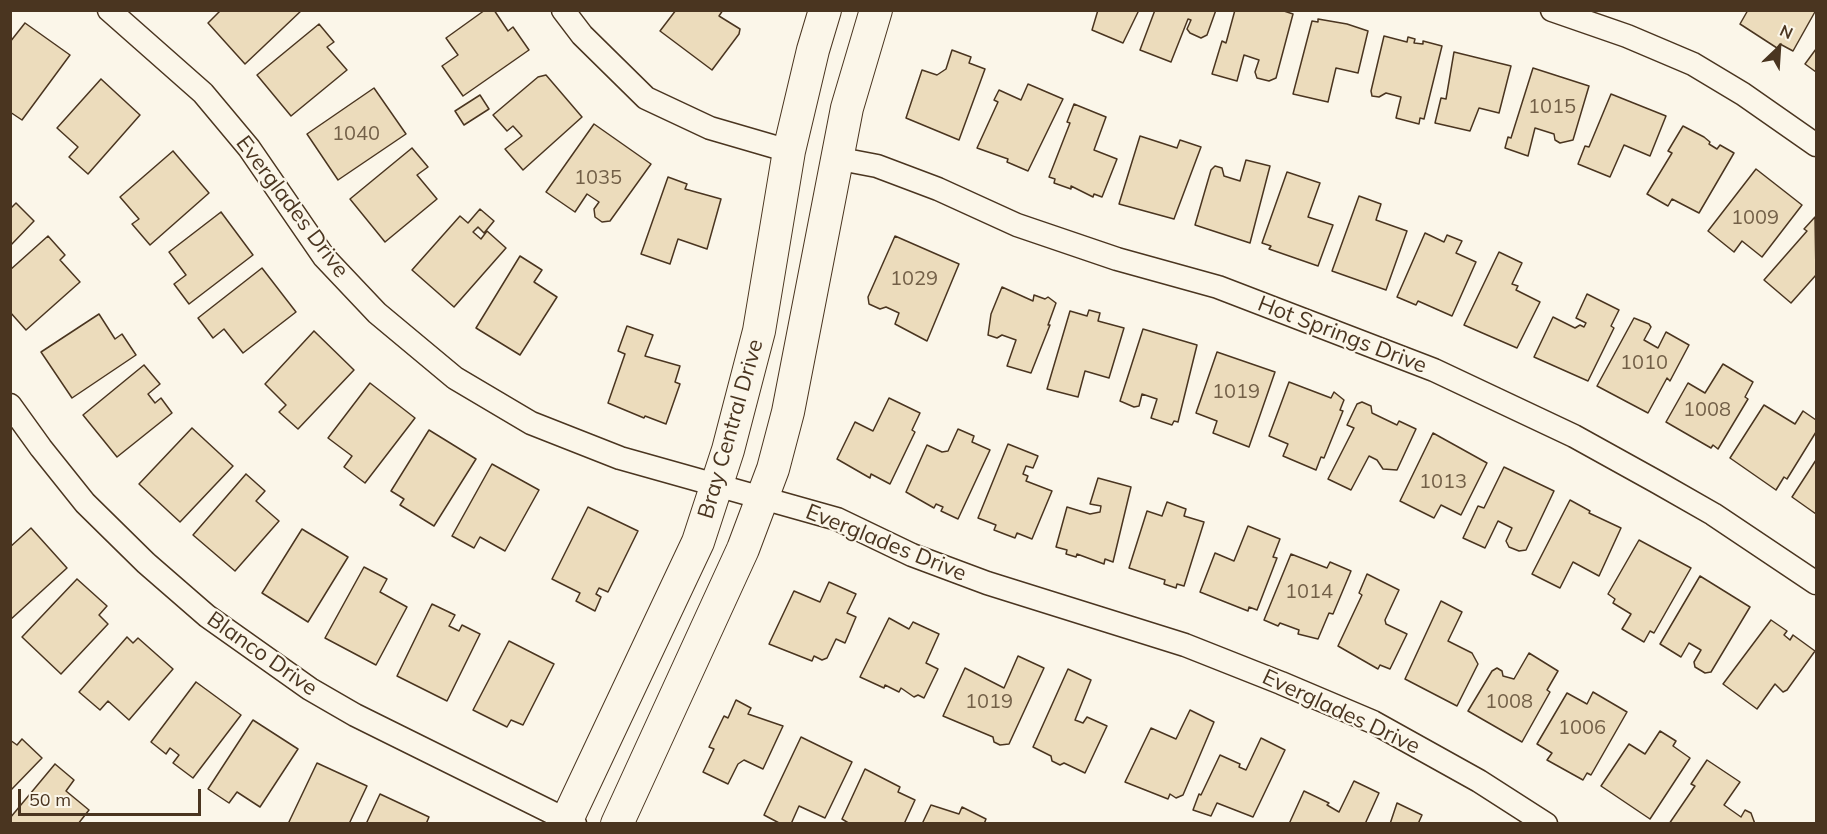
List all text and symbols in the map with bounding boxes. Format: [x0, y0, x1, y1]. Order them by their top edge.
north arrow [1749, 18, 1809, 78]
text: N [1777, 20, 1796, 43]
house number: 1015 [1528, 95, 1576, 119]
house number: 1040 [332, 122, 380, 146]
street label: Everglades Drive [230, 131, 354, 283]
house number: 1035 [574, 166, 622, 190]
house number: 1009 [1731, 206, 1779, 230]
house number: 1029 [890, 267, 938, 291]
street label: Hot Springs Drive [1254, 291, 1430, 379]
street label: Bray Central Drive [693, 336, 769, 522]
house number: 1010 [1620, 351, 1668, 375]
house number: 1019 [1212, 380, 1260, 404]
house number: 1008 [1683, 398, 1731, 422]
house number: 1013 [1419, 470, 1467, 494]
street label: Everglades Drive [802, 499, 970, 587]
house number: 1014 [1285, 580, 1333, 604]
street label: Blanco Drive [202, 606, 322, 702]
street label: Everglades Drive [1258, 664, 1424, 760]
house number: 1019 [965, 690, 1013, 714]
house number: 1008 [1485, 690, 1533, 714]
house number: 1006 [1558, 716, 1606, 740]
scale bar [21, 777, 204, 815]
text: 50 m [29, 788, 71, 811]

